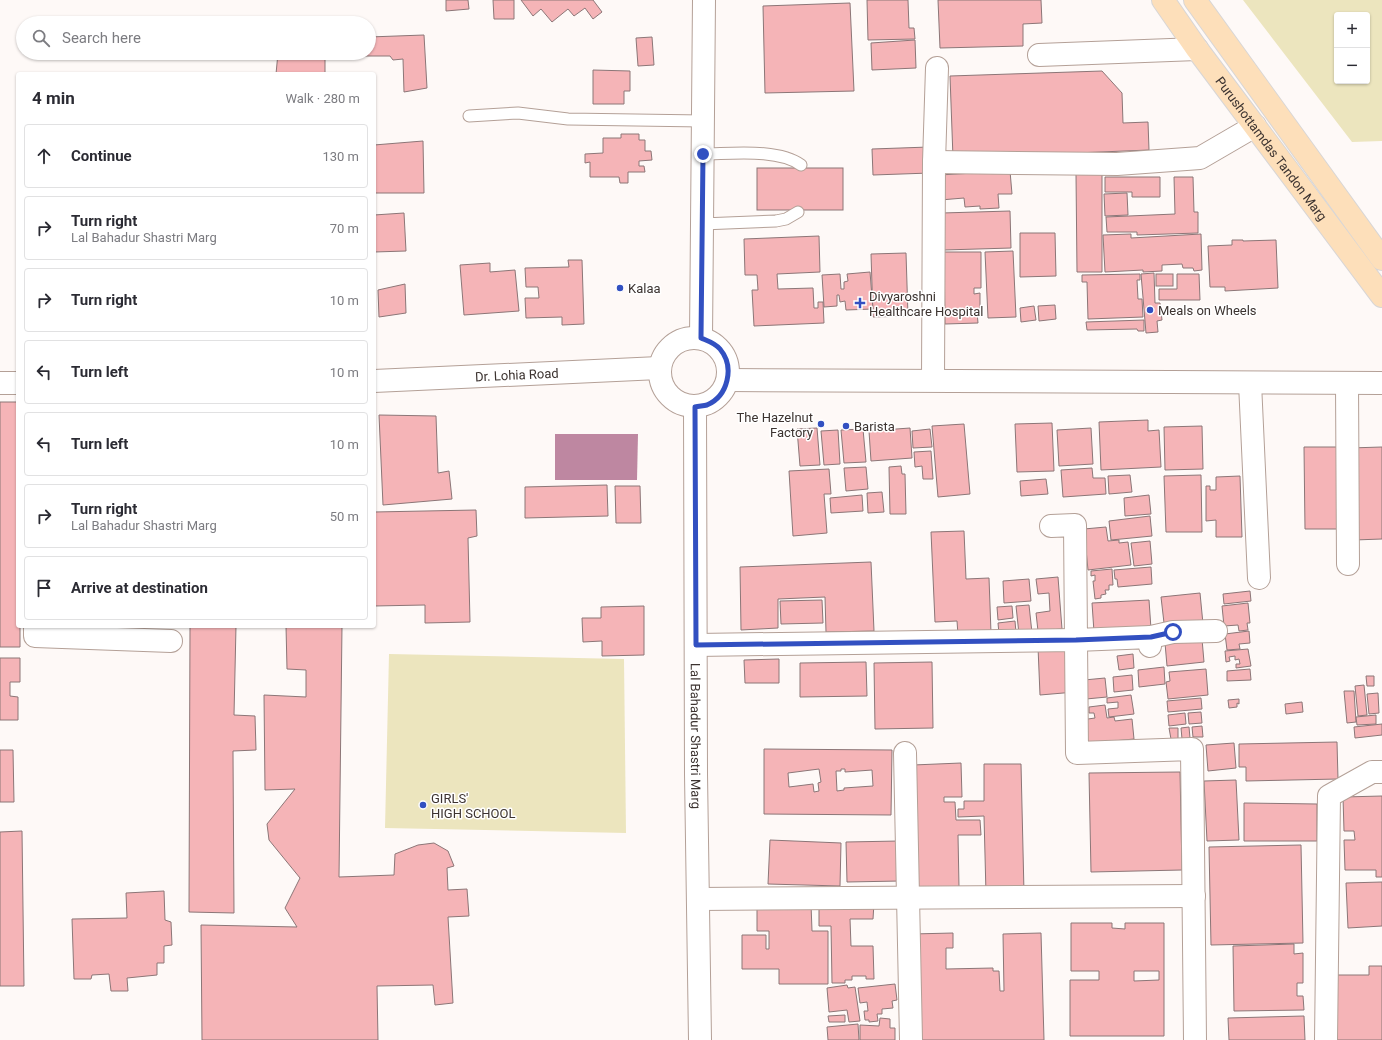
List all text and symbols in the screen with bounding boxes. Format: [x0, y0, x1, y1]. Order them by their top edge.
map controls [1334, 12, 1370, 84]
button: + [1334, 12, 1370, 48]
search box [16, 16, 376, 60]
icon: search [30, 27, 52, 49]
text: Search here [62, 29, 141, 47]
button: − [1334, 48, 1370, 84]
street label: Purushottamdas Tandon Marg [1212, 74, 1330, 224]
text: 4 min [32, 88, 75, 108]
text: Walk · 280 m [285, 91, 360, 106]
icon: ahead [33, 145, 55, 167]
route end [694, 145, 712, 163]
text: Continue [71, 147, 132, 165]
text: 130 m [322, 149, 359, 164]
text: Turn right [71, 212, 137, 230]
icon: right [33, 217, 55, 239]
text: 70 m [330, 221, 359, 236]
text: Lal Bahadur Shastri Marg [71, 230, 217, 245]
place label: Kalaa [628, 281, 661, 296]
marker: Kalaa [615, 283, 625, 293]
icon: right [33, 289, 55, 311]
place label: Divyaroshni Healthcare Hospital [869, 289, 983, 319]
text: Turn right [71, 291, 137, 309]
text: 10 m [330, 293, 359, 308]
marker: Divyaroshni Healthcare Hospital [854, 297, 866, 309]
place label: Meals on Wheels [1158, 303, 1257, 318]
marker: Meals on Wheels [1145, 305, 1155, 315]
icon: left [33, 361, 55, 383]
text: Turn left [71, 363, 128, 381]
text: 10 m [330, 365, 359, 380]
street label: Dr. Lohia Road [475, 366, 559, 384]
place label: The Hazelnut Factory [737, 410, 813, 440]
marker: The Hazelnut Factory [816, 419, 826, 429]
place label: Barista [854, 419, 895, 434]
marker: Barista [841, 421, 851, 431]
icon: left [33, 433, 55, 455]
text: Turn left [71, 435, 128, 453]
text: 10 m [330, 437, 359, 452]
text: Turn right [71, 500, 137, 518]
icon: right [33, 505, 55, 527]
text: 50 m [330, 509, 359, 524]
text: Lal Bahadur Shastri Marg [71, 518, 217, 533]
icon: arrive [33, 577, 55, 599]
text: Arrive at destination [71, 579, 208, 597]
route start [1164, 623, 1182, 641]
street label: Lal Bahadur Shastri Marg [688, 663, 704, 809]
place label: GIRLS' HIGH SCHOOL [431, 791, 516, 821]
marker: GIRLS' HIGH SCHOOL [418, 800, 428, 810]

